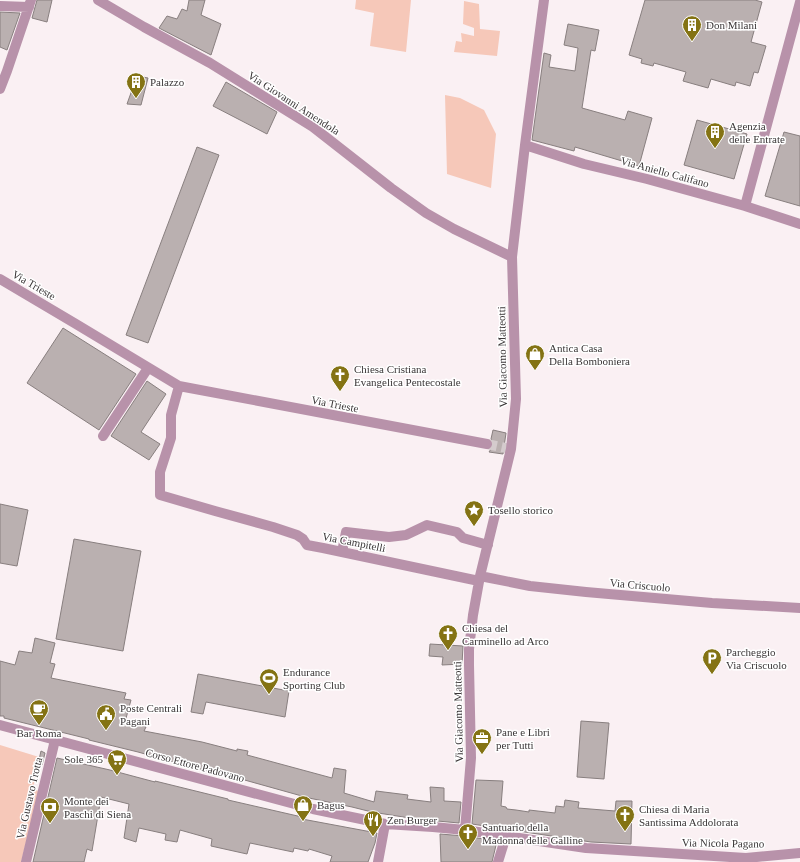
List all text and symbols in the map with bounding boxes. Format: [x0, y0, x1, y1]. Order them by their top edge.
building icon: Don Milani [681, 14, 703, 42]
place label: Don Milani [706, 19, 757, 31]
street label: Via Giovanni Amendola [246, 69, 342, 137]
building icon: Palazzo [125, 71, 147, 99]
place label: Palazzo [150, 76, 185, 88]
place label: Agenzia delle Entrate [729, 120, 785, 145]
building icon: Agenzia delle Entrate [704, 121, 726, 149]
street label: Via Aniello Califano [619, 154, 711, 190]
street label: Via Trieste [10, 268, 58, 302]
street label: Via Giacomo Matteotti [495, 306, 509, 408]
place label: Antica Casa Della Bomboniera [549, 342, 630, 367]
shop icon: Antica Casa Della Bomboniera [524, 343, 546, 371]
place label: Chiesa Cristiana Evangelica Pentecostale [354, 363, 461, 388]
church icon: Chiesa Cristiana Evangelica Pentecostale [329, 364, 351, 392]
street label: Via Trieste [310, 394, 360, 414]
place icon: Tosello storico [463, 499, 485, 527]
place label: Tosello storico [488, 504, 553, 516]
street label: Via Campitelli [321, 530, 387, 554]
street label: Via Criscuolo [609, 576, 671, 594]
place label: Chiesa del Carminello ad Arco [462, 622, 549, 647]
church icon: Chiesa del Carminello ad Arco [437, 623, 459, 651]
place label: Parcheggio Via Criscuolo [726, 646, 787, 671]
parking icon: Parcheggio Via Criscuolo [701, 647, 723, 675]
street label: Via Giacomo Matteotti [451, 661, 465, 763]
place label: Endurance Sporting Club [283, 666, 346, 691]
sports icon: Endurance Sporting Club [258, 667, 280, 695]
cafe icon: Bar Roma [28, 698, 50, 726]
place label: Poste Centrali Pagani [120, 702, 182, 727]
public building icon: Poste Centrali Pagani [95, 703, 117, 731]
place label: Pane e Libri per Tutti [496, 726, 550, 751]
place label: Bar Roma [17, 727, 62, 739]
office icon: Pane e Libri per Tutti [471, 727, 493, 755]
street label: Corso Ettore Padovano [144, 746, 246, 784]
supermarket icon: Sole 365 [106, 748, 128, 776]
place label: Sole 365 [64, 753, 103, 765]
street label: Via Gustavo Trotta [14, 756, 44, 840]
shop icon: Bagus [292, 794, 314, 822]
place label: Monte dei Paschi di Siena [64, 795, 131, 820]
bank icon: Monte dei Paschi di Siena [39, 796, 61, 824]
place label: Bagus [317, 799, 345, 811]
place label: Chiesa di Maria Santissima Addolorata [639, 803, 738, 828]
church icon: Chiesa di Maria Santissima Addolorata [614, 804, 636, 832]
restaurant icon: Zen Burger [362, 809, 384, 837]
place label: Zen Burger [387, 814, 438, 826]
place label: Santuario della Madonna delle Galline [482, 821, 583, 846]
church icon: Santuario della Madonna delle Galline [457, 822, 479, 850]
street label: Via Nicola Pagano [682, 836, 765, 850]

